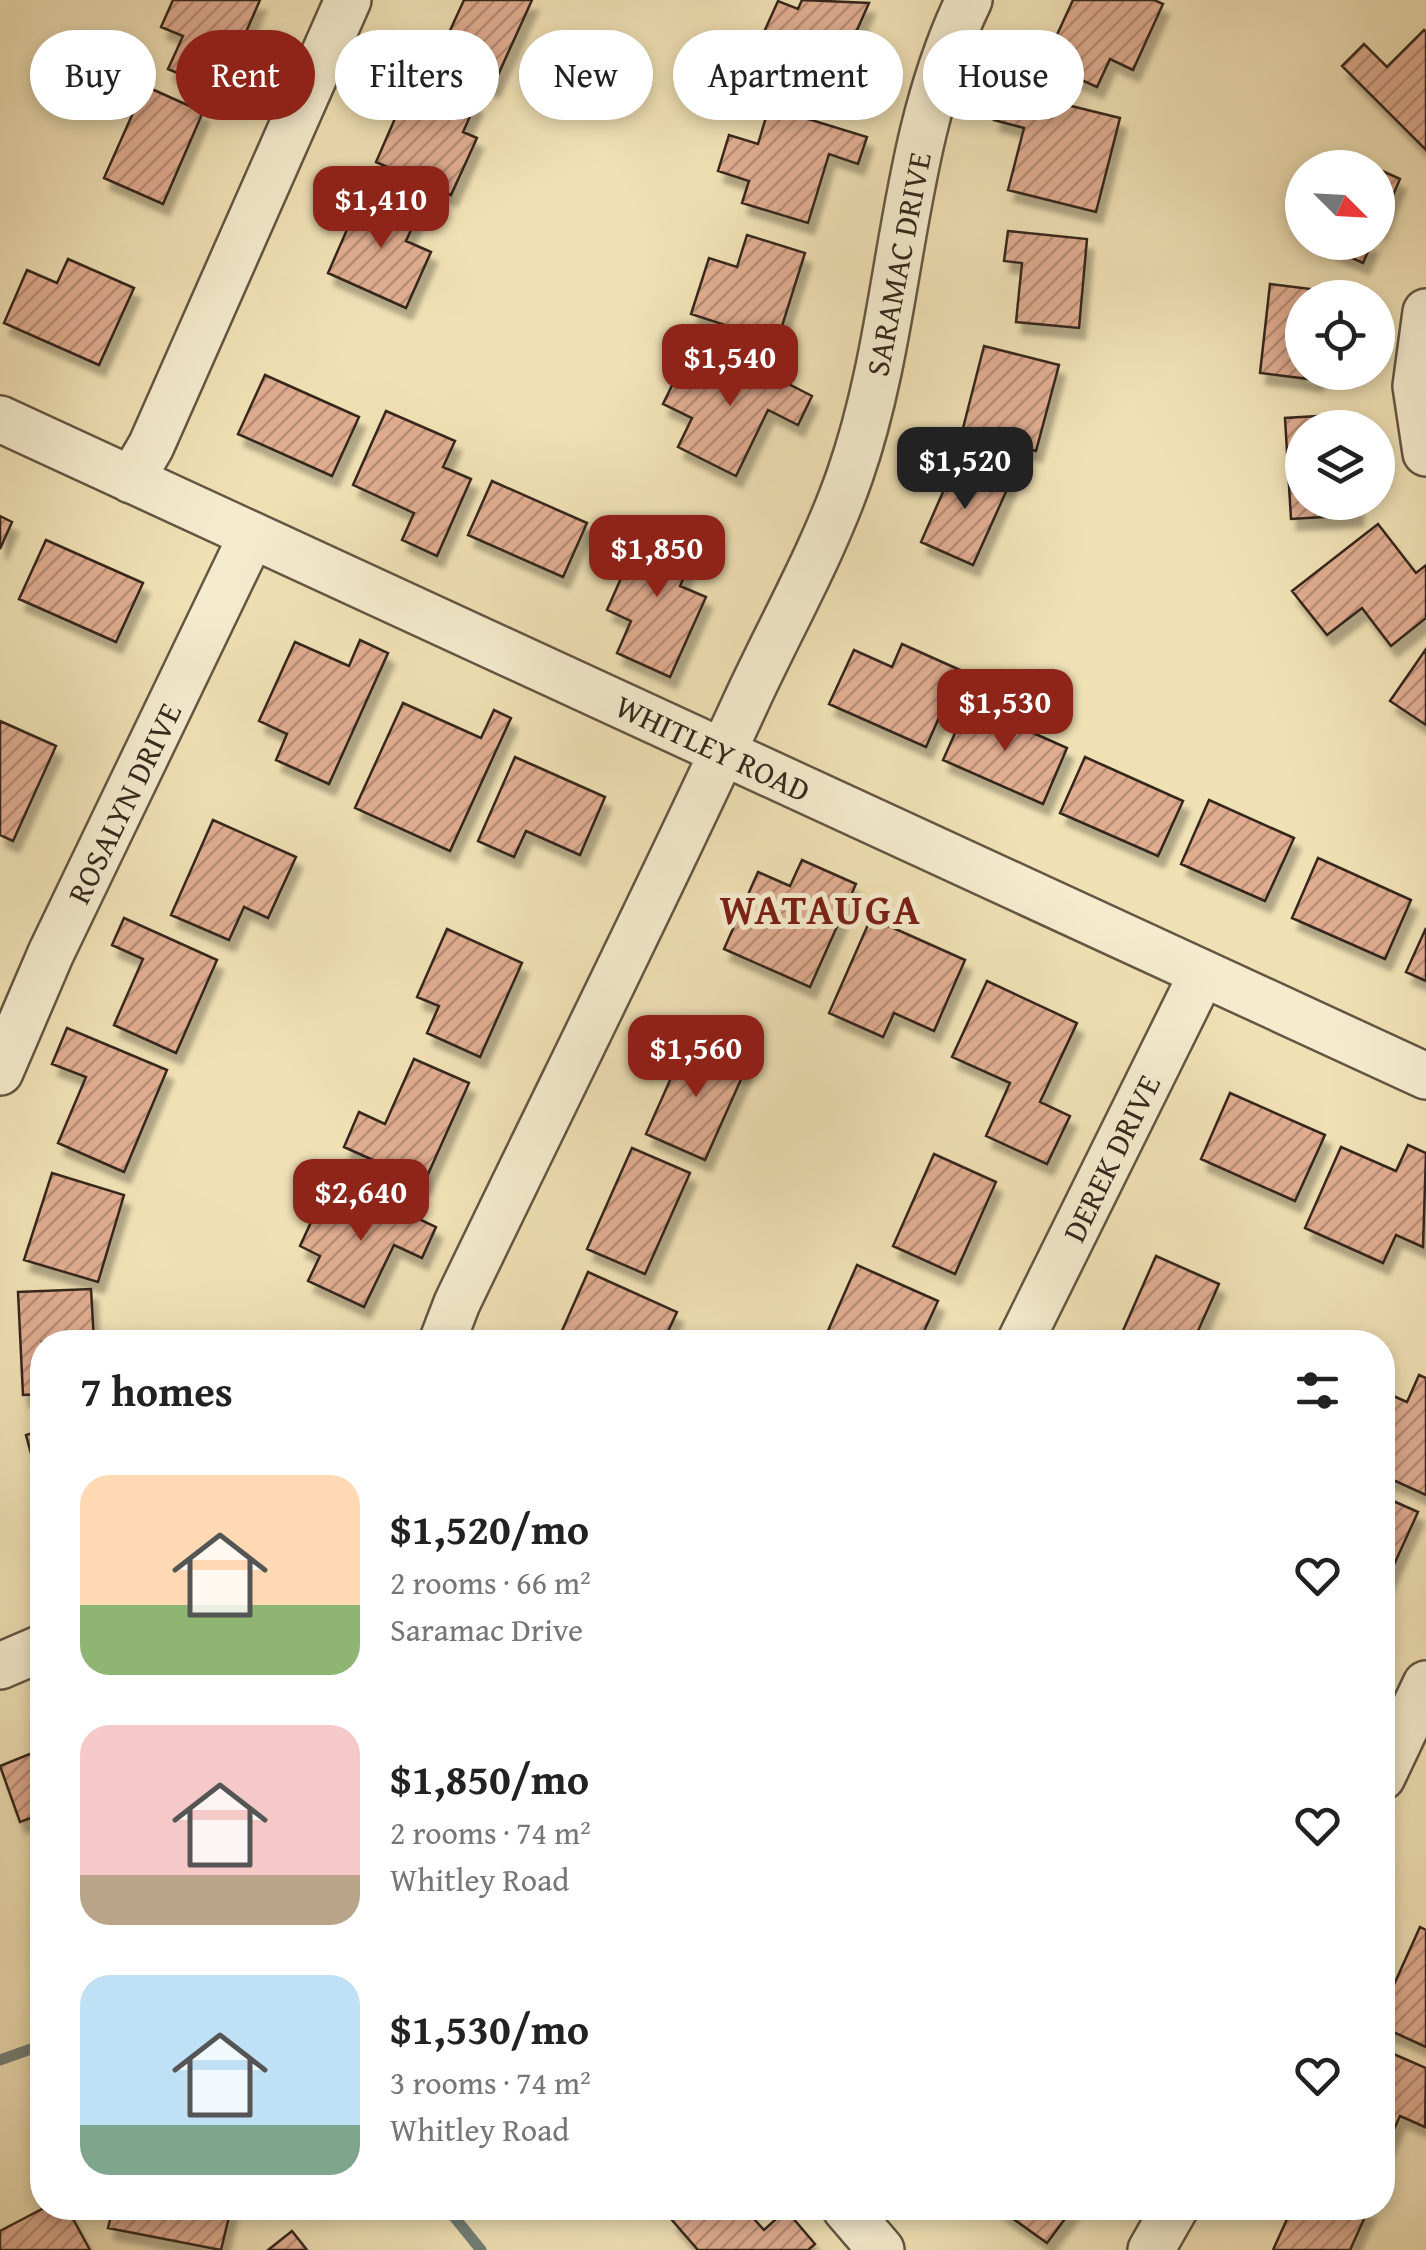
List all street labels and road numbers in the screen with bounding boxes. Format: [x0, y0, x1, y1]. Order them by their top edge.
street label: SARAMAC DRIVE [853, 148, 943, 380]
street label: WHITLEY ROAD [608, 682, 818, 814]
street label: ROSALYN DRIVE [55, 695, 193, 911]
street label: DEREK DRIVE [1050, 1066, 1172, 1250]

